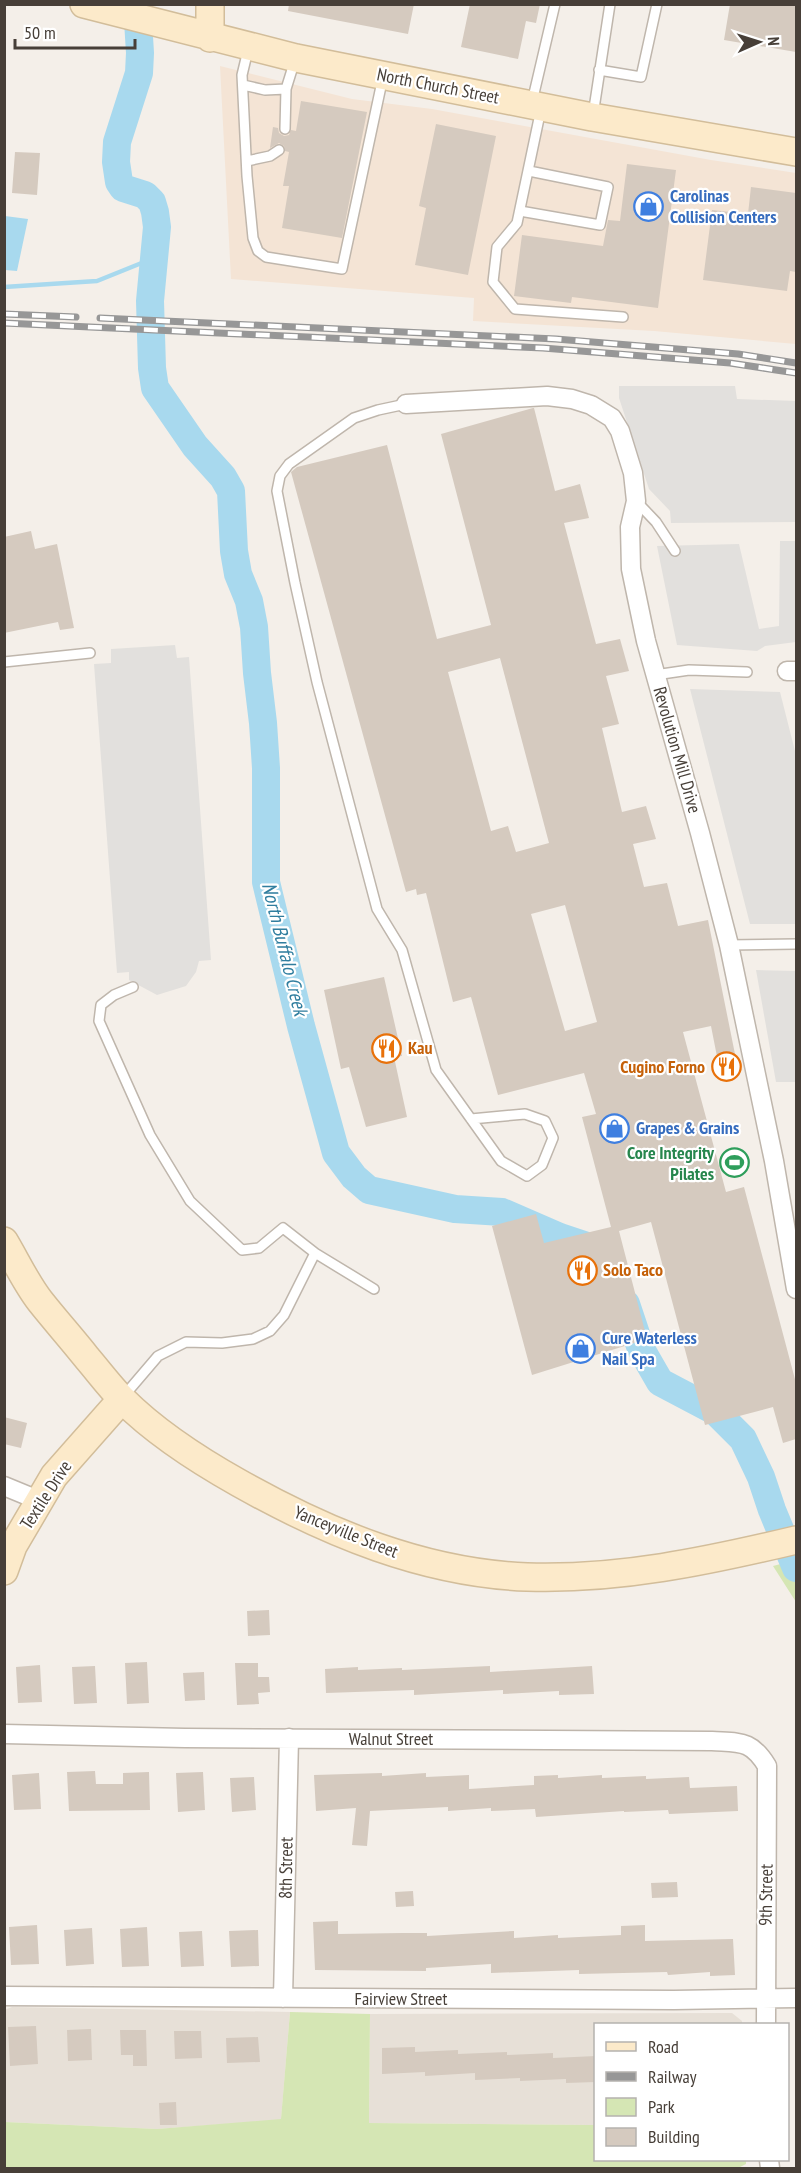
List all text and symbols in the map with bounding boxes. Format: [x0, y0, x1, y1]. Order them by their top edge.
scale bar [15, 12, 135, 50]
north arrow [729, 12, 789, 72]
text: 50 m [24, 21, 56, 44]
text: N [764, 36, 784, 46]
street label: North Church Street [375, 62, 501, 109]
place label: Carolinas Collision Centers [670, 184, 776, 228]
shop icon: Carolinas Collision Centers [633, 190, 665, 222]
street label: Revolution Mill Drive [648, 684, 707, 816]
water label: North Buffalo Creek [256, 880, 315, 1020]
restaurant icon: Kau [371, 1032, 403, 1064]
place label: Kau [408, 1036, 433, 1059]
restaurant icon: Cugino Forno [710, 1051, 742, 1083]
place label: Cugino Forno [620, 1055, 705, 1078]
shop icon: Grapes & Grains [599, 1112, 631, 1144]
place label: Grapes & Grains [636, 1116, 739, 1139]
place label: Core Integrity Pilates [627, 1141, 715, 1185]
sports icon: Core Integrity Pilates [719, 1147, 751, 1179]
restaurant icon: Solo Taco [566, 1254, 598, 1286]
place label: Solo Taco [603, 1258, 663, 1281]
place label: Cure Waterless Nail Spa [602, 1326, 697, 1370]
shop icon: Cure Waterless Nail Spa [565, 1332, 597, 1364]
street label: Textile Drive [15, 1456, 76, 1534]
street label: Yanceyville Street [291, 1500, 402, 1563]
street label: Walnut Street [349, 1727, 433, 1750]
street label: 8th Street [273, 1837, 298, 1899]
street label: 9th Street [753, 1864, 778, 1926]
street label: Fairview Street [354, 1987, 448, 2010]
legend [594, 2023, 789, 2161]
text: Road [648, 2035, 679, 2058]
text: Railway [648, 2065, 697, 2088]
text: Park [648, 2095, 675, 2118]
text: Building [648, 2125, 700, 2148]

